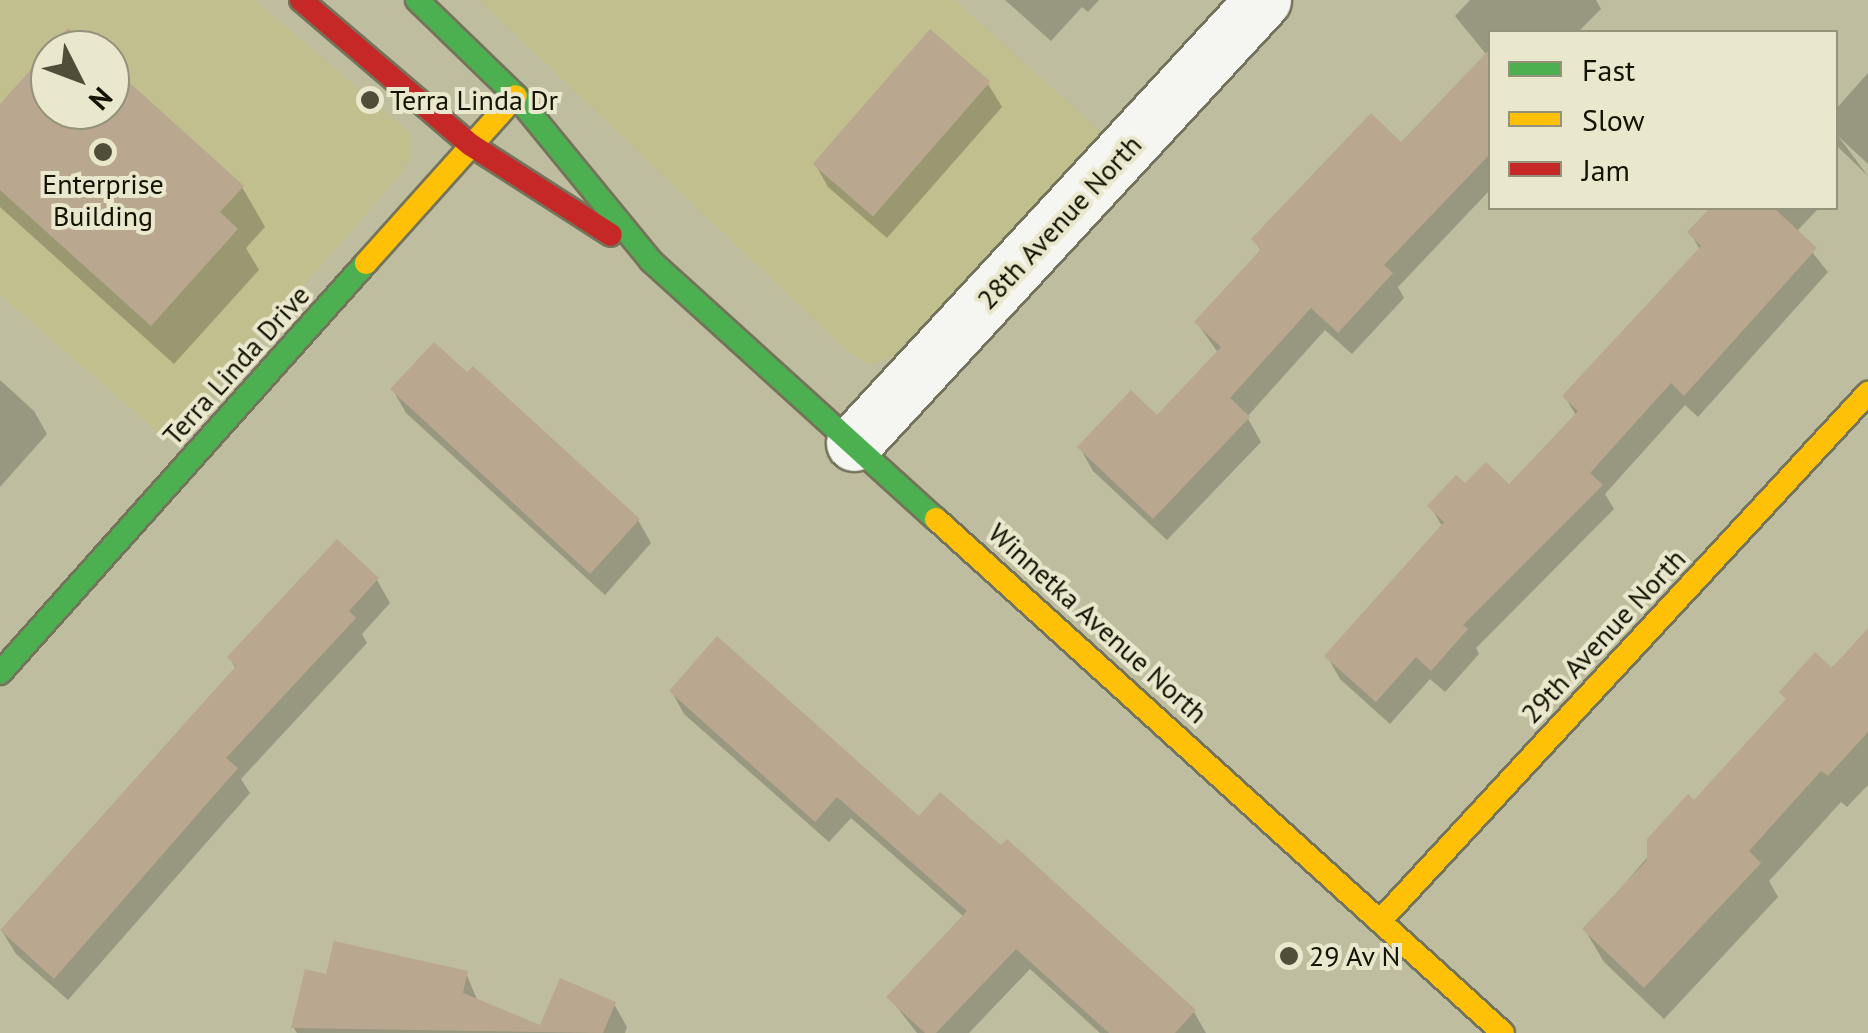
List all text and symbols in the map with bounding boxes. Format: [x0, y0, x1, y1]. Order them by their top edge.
north arrow [30, 30, 130, 130]
legend [1488, 30, 1838, 210]
text: Fast [1582, 50, 1635, 89]
text: N [81, 80, 121, 118]
place label: Terra Linda Dr [390, 83, 558, 117]
marker: Terra Linda Dr [359, 89, 381, 111]
text: Slow [1582, 100, 1645, 139]
street label: 28th Avenue North [969, 128, 1149, 316]
marker: Enterprise Building [92, 141, 114, 163]
text: Jam [1582, 150, 1630, 189]
place label: Enterprise Building [42, 167, 164, 233]
street label: Terra Linda Drive [156, 278, 316, 452]
street label: Winnetka Avenue North [981, 516, 1215, 730]
street label: 29th Avenue North [1513, 542, 1693, 730]
place label: 29 Av N [1309, 939, 1402, 973]
marker: 29 Av N [1278, 945, 1300, 967]

